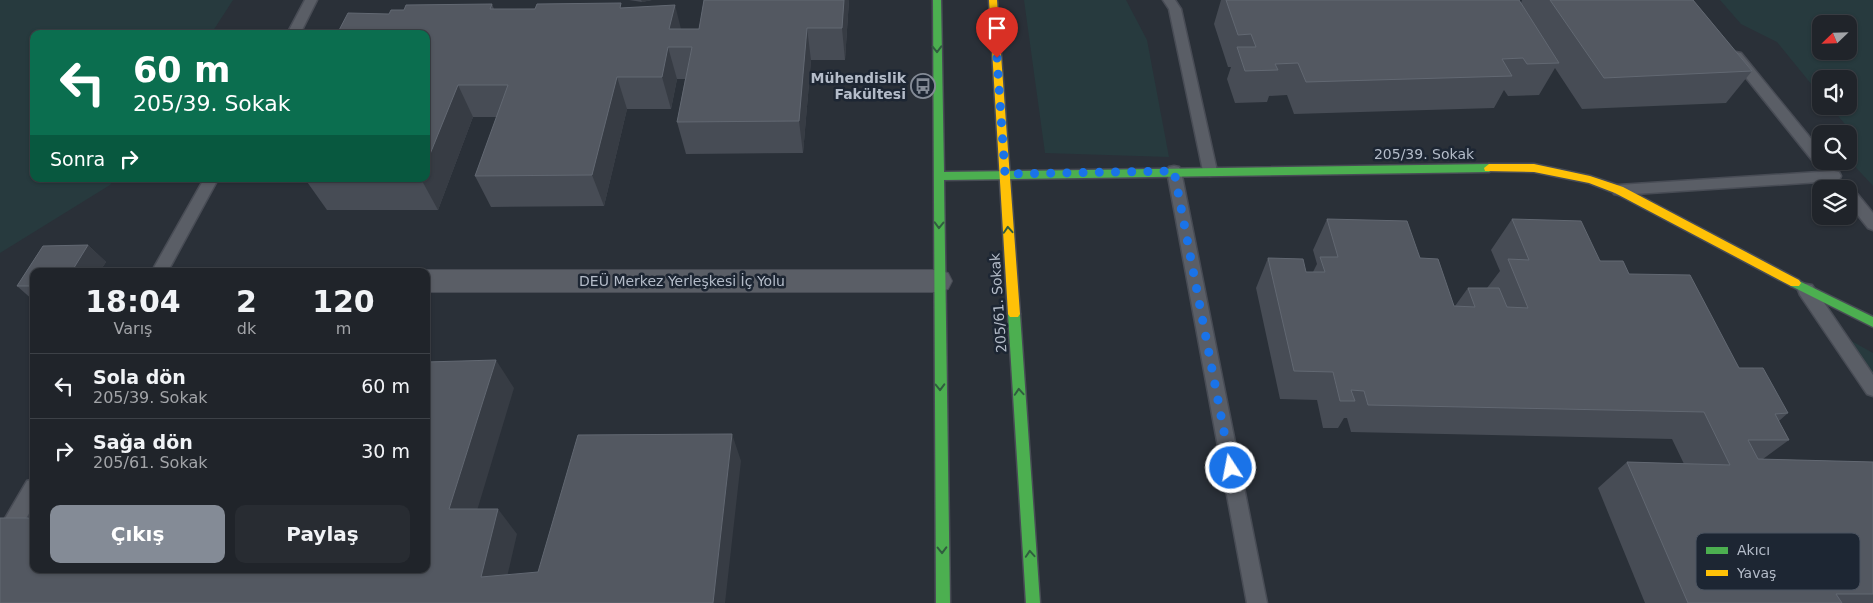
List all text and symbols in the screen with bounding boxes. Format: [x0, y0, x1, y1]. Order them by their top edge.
pin [976, 7, 1018, 58]
icon: arrive [983, 14, 1011, 42]
north arrow [1812, 15, 1858, 60]
map controls [1812, 15, 1857, 225]
one-way arrow [932, 45, 943, 53]
icon: left [50, 50, 115, 115]
text: 60 m [133, 50, 230, 90]
place label: Mühendislik Fakültesi [811, 70, 907, 102]
button: sound [1812, 70, 1857, 115]
bus stop icon: Mühendislik Fakültesi [910, 73, 936, 99]
text: 205/39. Sokak [133, 91, 290, 116]
button: search [1812, 125, 1857, 170]
icon: right [115, 145, 143, 173]
street label: 205/39. Sokak [1374, 146, 1475, 162]
text: Sonra [50, 148, 105, 170]
button: layers [1812, 180, 1857, 225]
one-way arrow [934, 222, 944, 229]
one-way arrow [1003, 226, 1014, 234]
street label: 205/61. Sokak [986, 252, 1009, 354]
street label: DEÜ Merkez Yerleşkesi İç Yolu [579, 272, 785, 289]
text: 18:04 [85, 284, 181, 319]
text: 2 [236, 284, 257, 319]
text: 120 [312, 284, 375, 319]
text: Varış [114, 319, 152, 338]
text: dk [237, 319, 256, 338]
text: m [336, 319, 351, 338]
text: Sola dön [93, 366, 186, 388]
icon: left [50, 372, 78, 400]
text: 60 m [361, 375, 410, 397]
one-way arrow [935, 384, 945, 392]
text: 205/39. Sokak [93, 388, 207, 407]
one-way arrow [1014, 388, 1025, 396]
text: Sağa dön [93, 431, 193, 453]
icon: right [50, 437, 78, 465]
text: 30 m [361, 440, 410, 462]
position arrow [1204, 441, 1256, 493]
text: 205/61. Sokak [93, 453, 207, 472]
button: Çıkış [50, 505, 225, 563]
button: Paylaş [235, 505, 410, 563]
legend [1696, 533, 1860, 590]
text: Akıcı [1737, 542, 1770, 558]
one-way arrow [937, 546, 947, 554]
one-way arrow [1025, 550, 1036, 558]
text: Yavaş [1736, 565, 1776, 581]

